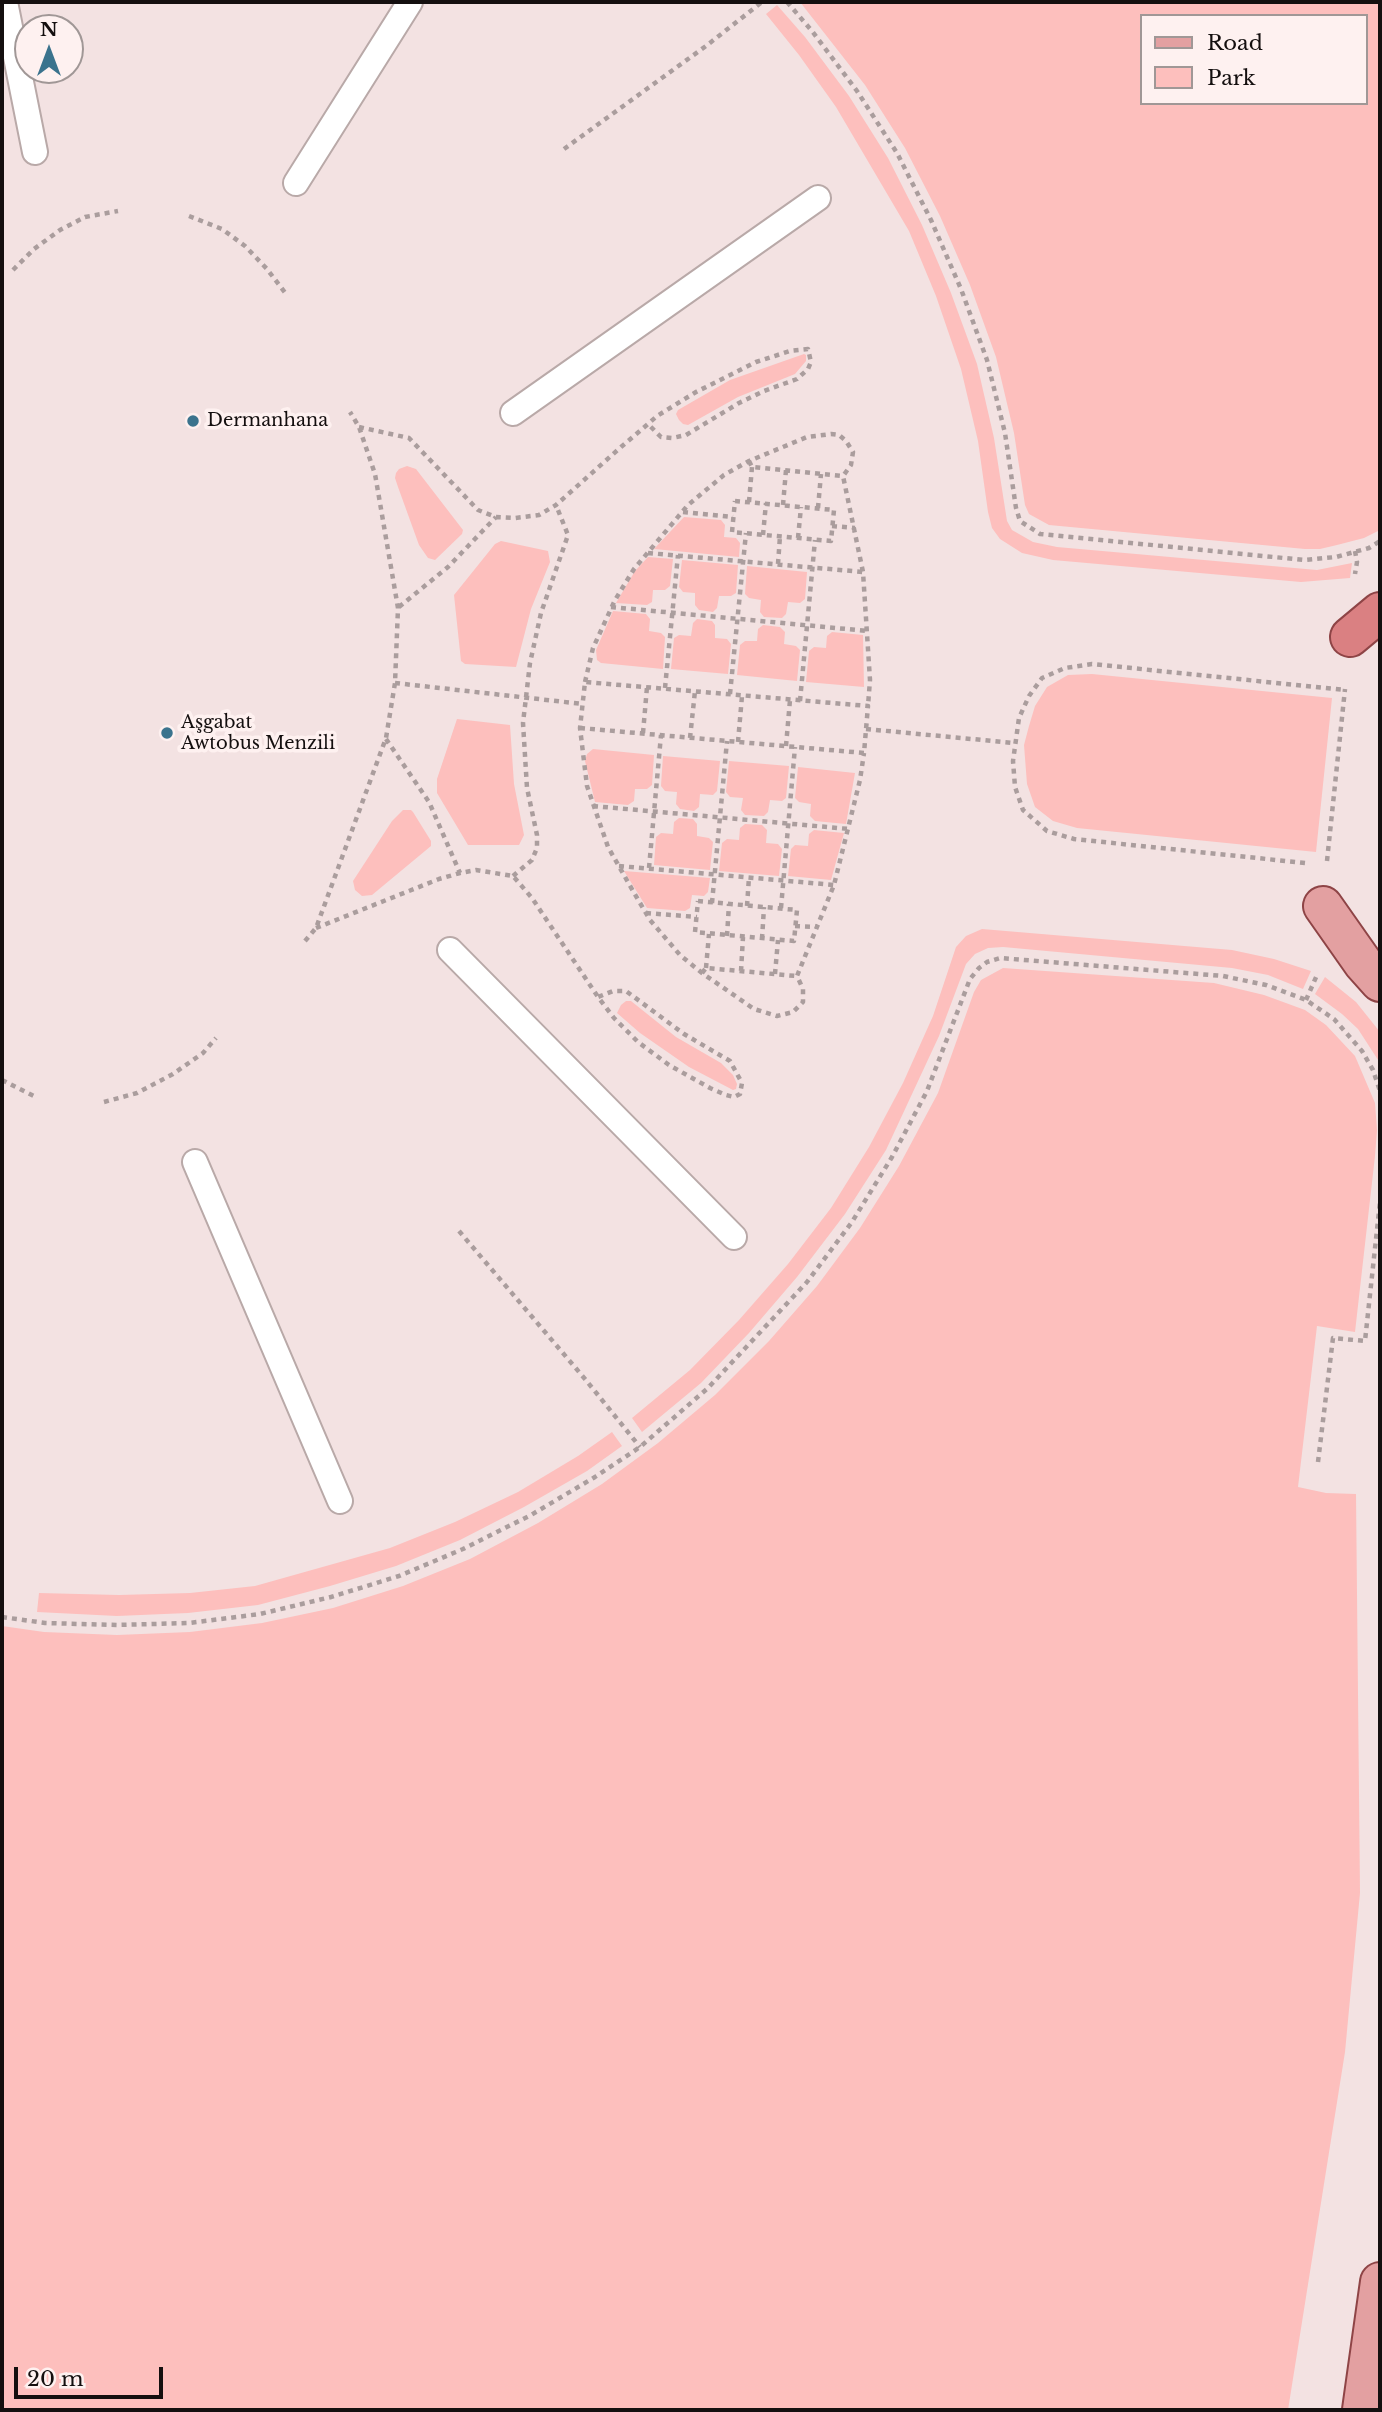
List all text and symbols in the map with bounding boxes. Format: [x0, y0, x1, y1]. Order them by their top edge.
north arrow [14, 14, 84, 84]
legend [1140, 14, 1368, 105]
text: N [40, 18, 58, 41]
text: Road [1207, 30, 1263, 56]
text: Park [1207, 65, 1256, 91]
place label: Dermanhana [207, 410, 328, 432]
marker: Dermanhana [185, 413, 201, 429]
place label: Aşgabat Awtobus Menzili [181, 712, 335, 754]
marker: Aşgabat Awtobus Menzili [159, 725, 175, 741]
scale bar [18, 2352, 166, 2396]
text: 20 m [27, 2366, 84, 2392]

